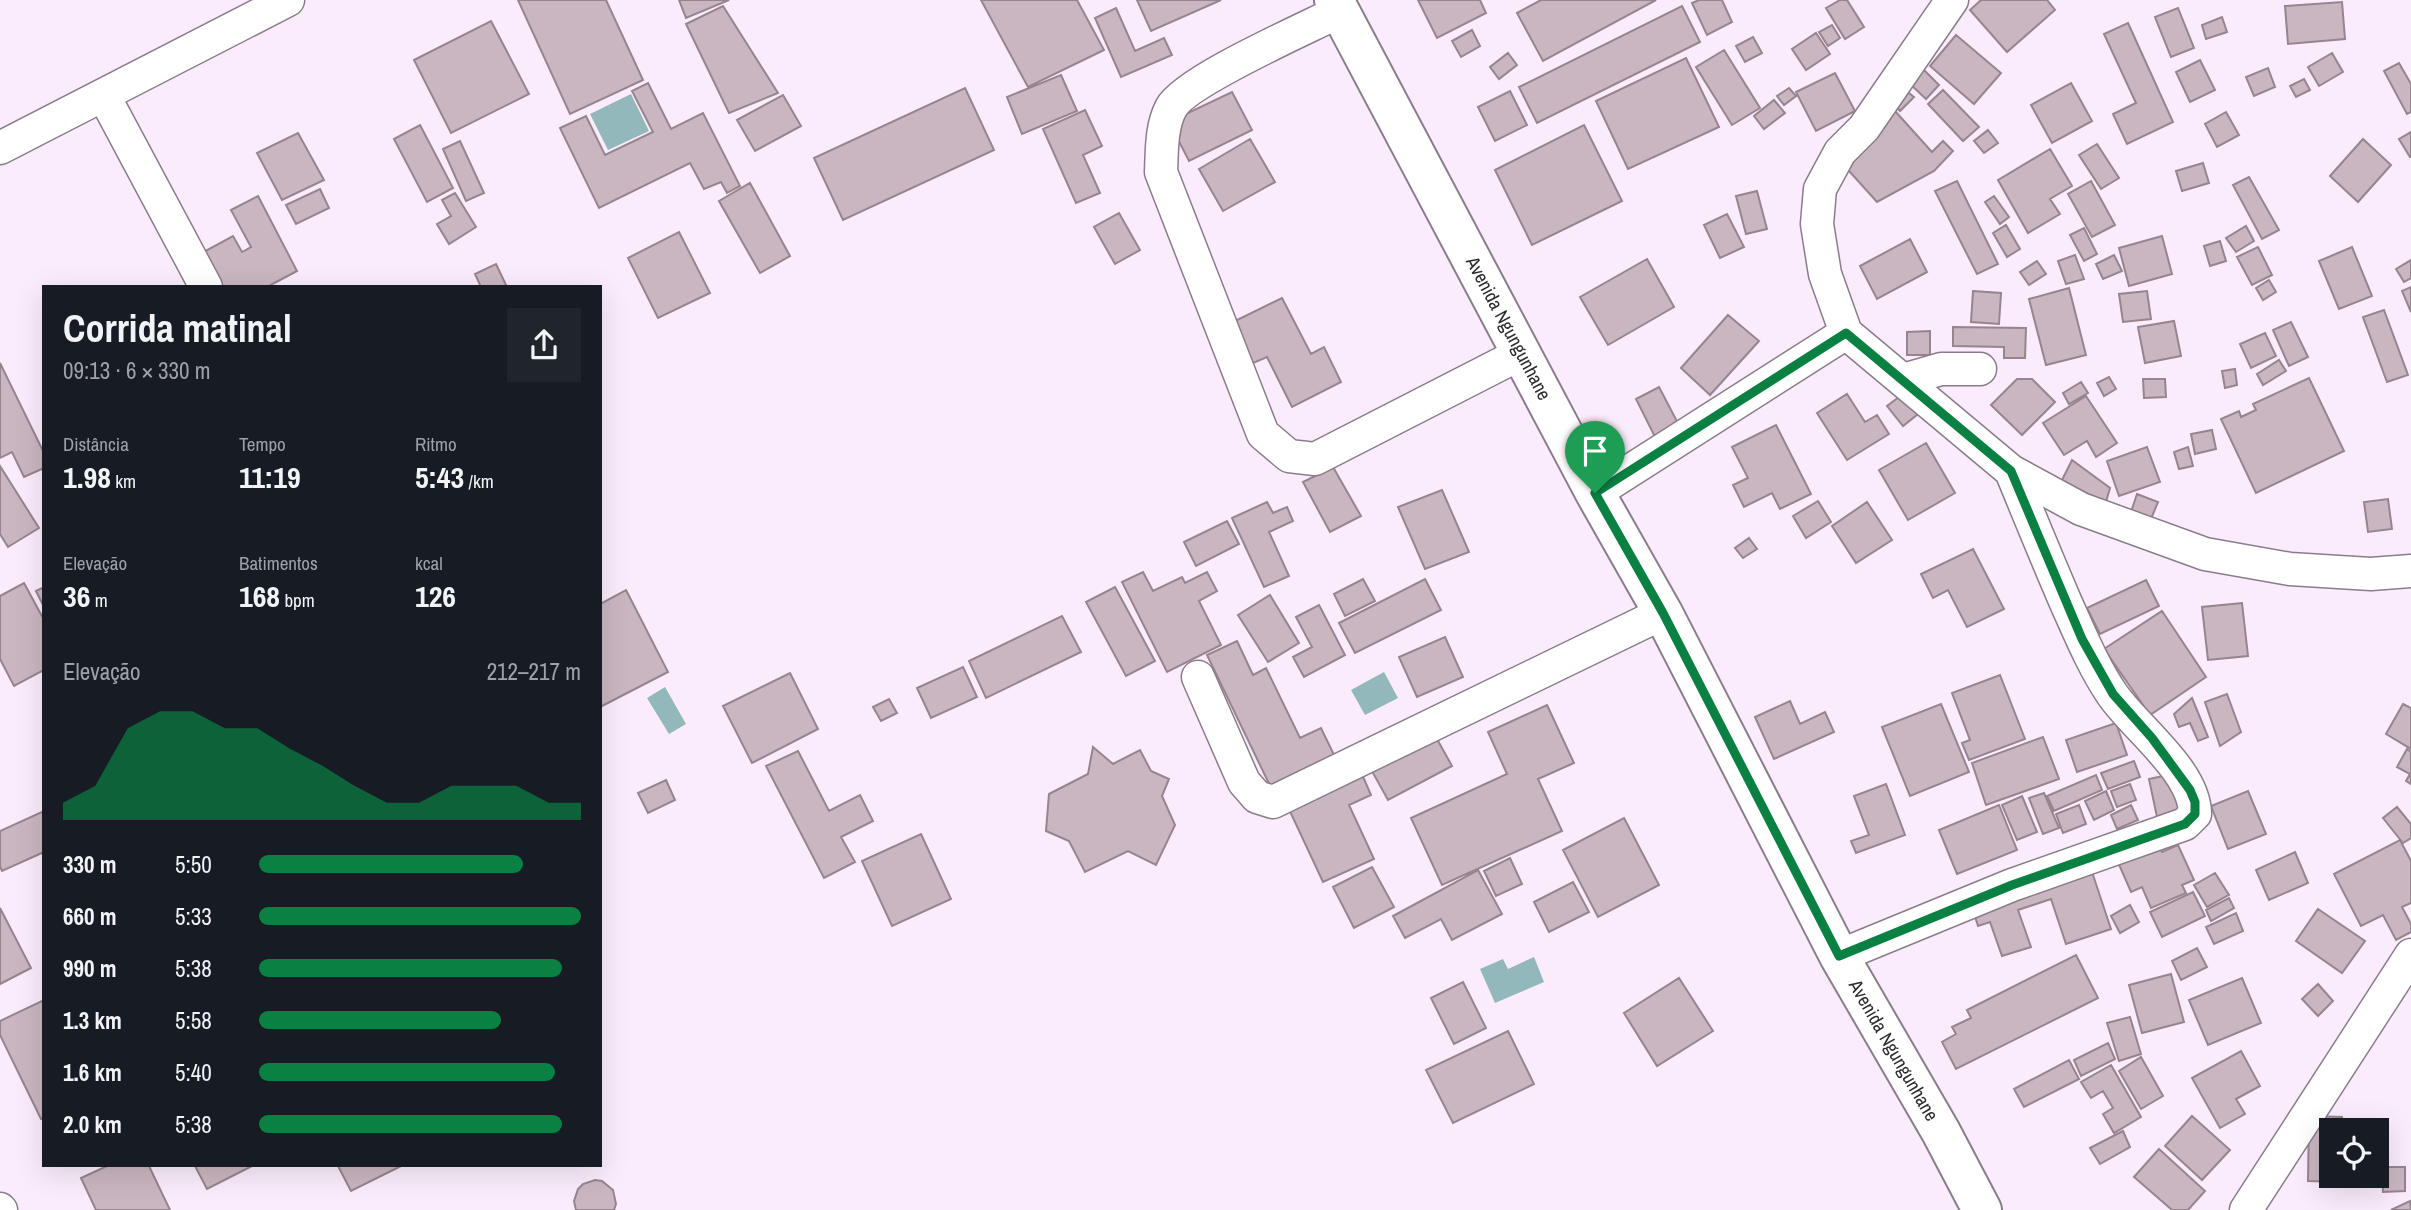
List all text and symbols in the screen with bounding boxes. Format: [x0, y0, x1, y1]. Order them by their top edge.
street label: Avenida Ngungunhane [1460, 251, 1558, 404]
text: Corrida matinal [63, 303, 292, 354]
button: share [507, 308, 581, 382]
text: 09:13 · 6 × 330 m [63, 355, 210, 386]
pin [1565, 421, 1625, 493]
text: Distância [63, 431, 129, 457]
text: Tempo [239, 431, 286, 457]
text: Ritmo [415, 431, 457, 457]
icon: arrive [1576, 432, 1614, 470]
text: 1.98 [63, 457, 111, 497]
text: 11:19 [239, 457, 301, 497]
text: 5:43 [415, 457, 464, 497]
text: km [111, 468, 136, 494]
text: /km [464, 468, 494, 494]
text: Elevação [63, 550, 127, 576]
text: Batimentos [239, 550, 318, 576]
text: kcal [415, 550, 443, 576]
text: 36 [63, 576, 90, 616]
text: 168 [239, 576, 280, 616]
text: 126 [415, 576, 456, 616]
text: m [90, 587, 108, 613]
text: bpm [280, 587, 315, 613]
text: Elevação [63, 656, 141, 687]
text: 212–217 m [487, 656, 581, 687]
text: 330 m [63, 849, 116, 880]
text: 5:50 [175, 849, 212, 880]
text: 660 m [63, 901, 116, 932]
text: 5:33 [175, 901, 212, 932]
text: 990 m [63, 953, 116, 984]
text: 5:38 [175, 953, 212, 984]
street label: Avenida Ngungunhane [1842, 974, 1945, 1125]
text: 1.3 km [63, 1005, 122, 1036]
text: 5:58 [175, 1005, 212, 1036]
text: 1.6 km [63, 1057, 122, 1088]
text: 5:40 [175, 1057, 212, 1088]
text: 2.0 km [63, 1109, 122, 1140]
text: 5:38 [175, 1109, 212, 1140]
map controls [2319, 1118, 2389, 1188]
button: locate [2319, 1118, 2389, 1188]

